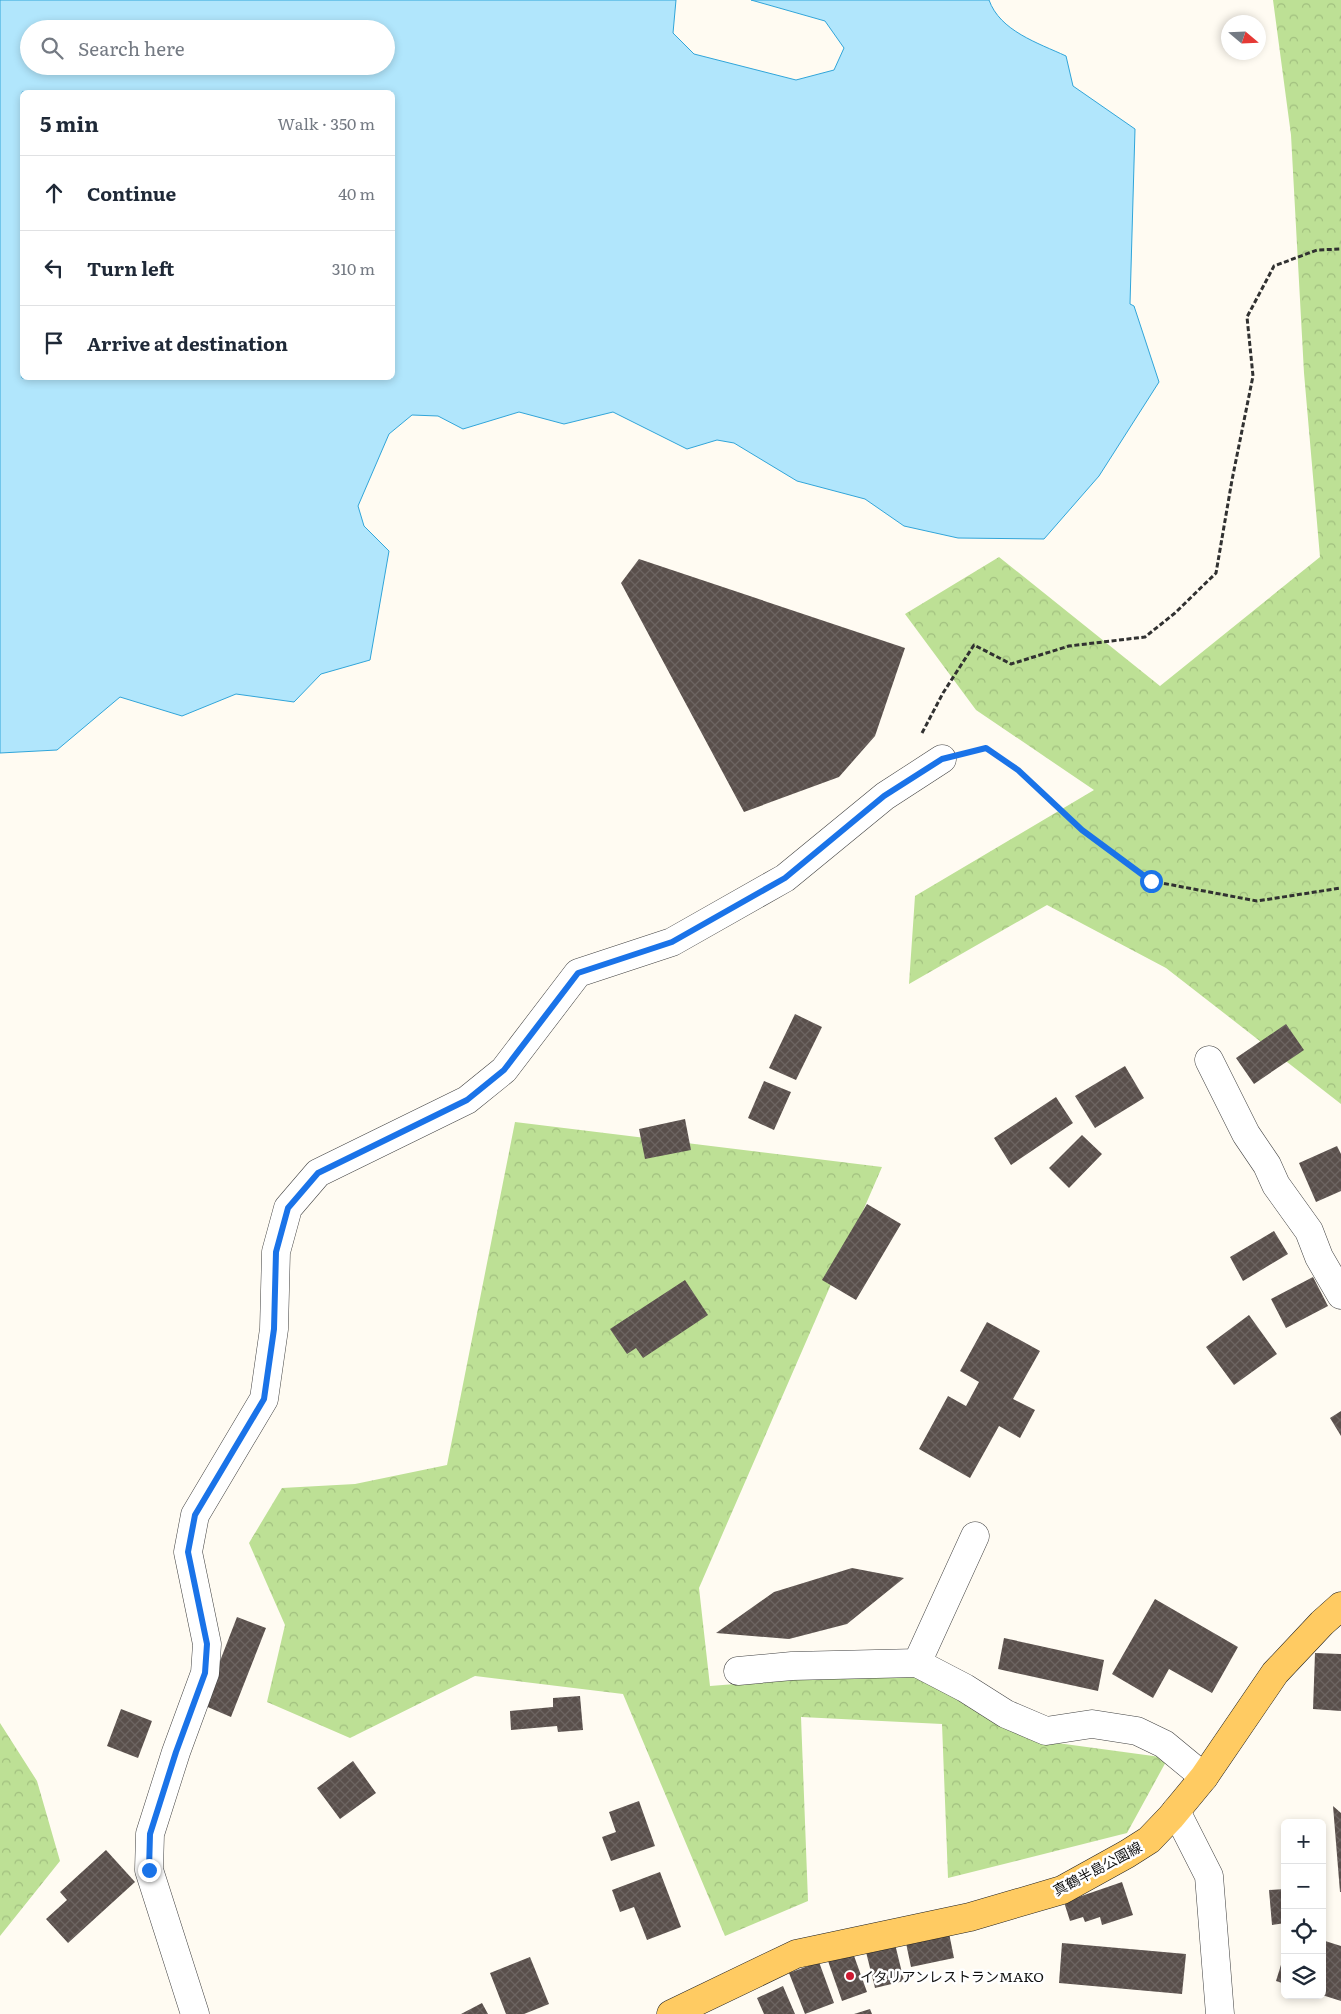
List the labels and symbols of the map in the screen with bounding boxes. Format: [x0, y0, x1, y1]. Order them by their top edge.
north arrow [1221, 15, 1266, 60]
route start [1140, 870, 1163, 893]
street label: 真鶴半島公園線 [1049, 1836, 1145, 1900]
route end [138, 1859, 161, 1882]
place label: イタリアンレストランMAKO [860, 1966, 1044, 1986]
marker: イタリアンレストランMAKO [844, 1970, 856, 1982]

